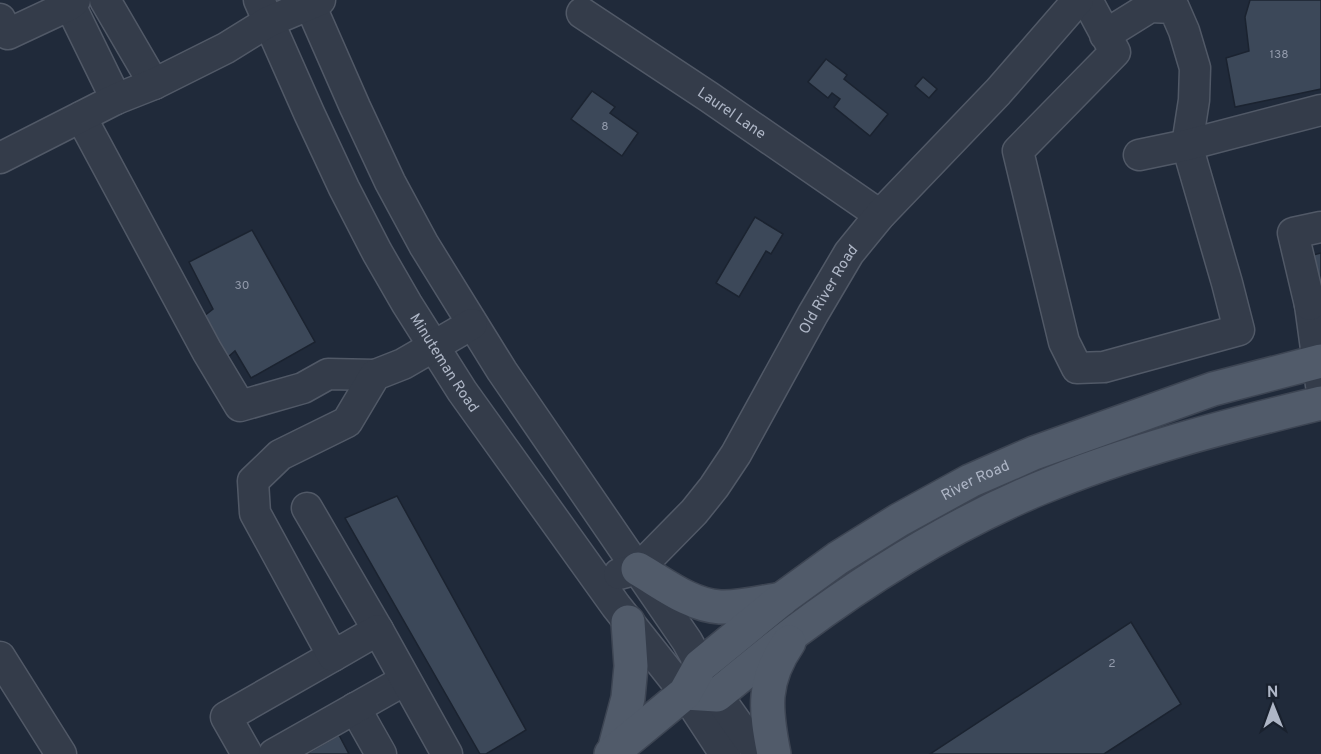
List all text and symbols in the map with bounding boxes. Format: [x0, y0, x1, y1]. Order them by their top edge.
house number: 138 [1269, 47, 1289, 63]
street label: Laurel Lane [693, 84, 769, 144]
house number: 8 [601, 119, 609, 135]
street label: Old River Road [796, 241, 863, 338]
house number: 30 [235, 278, 249, 294]
street label: Minuteman Road [404, 310, 482, 417]
street label: River Road [938, 457, 1013, 506]
house number: 2 [1108, 656, 1116, 672]
north arrow [1243, 676, 1303, 736]
text: N [1267, 683, 1279, 703]

